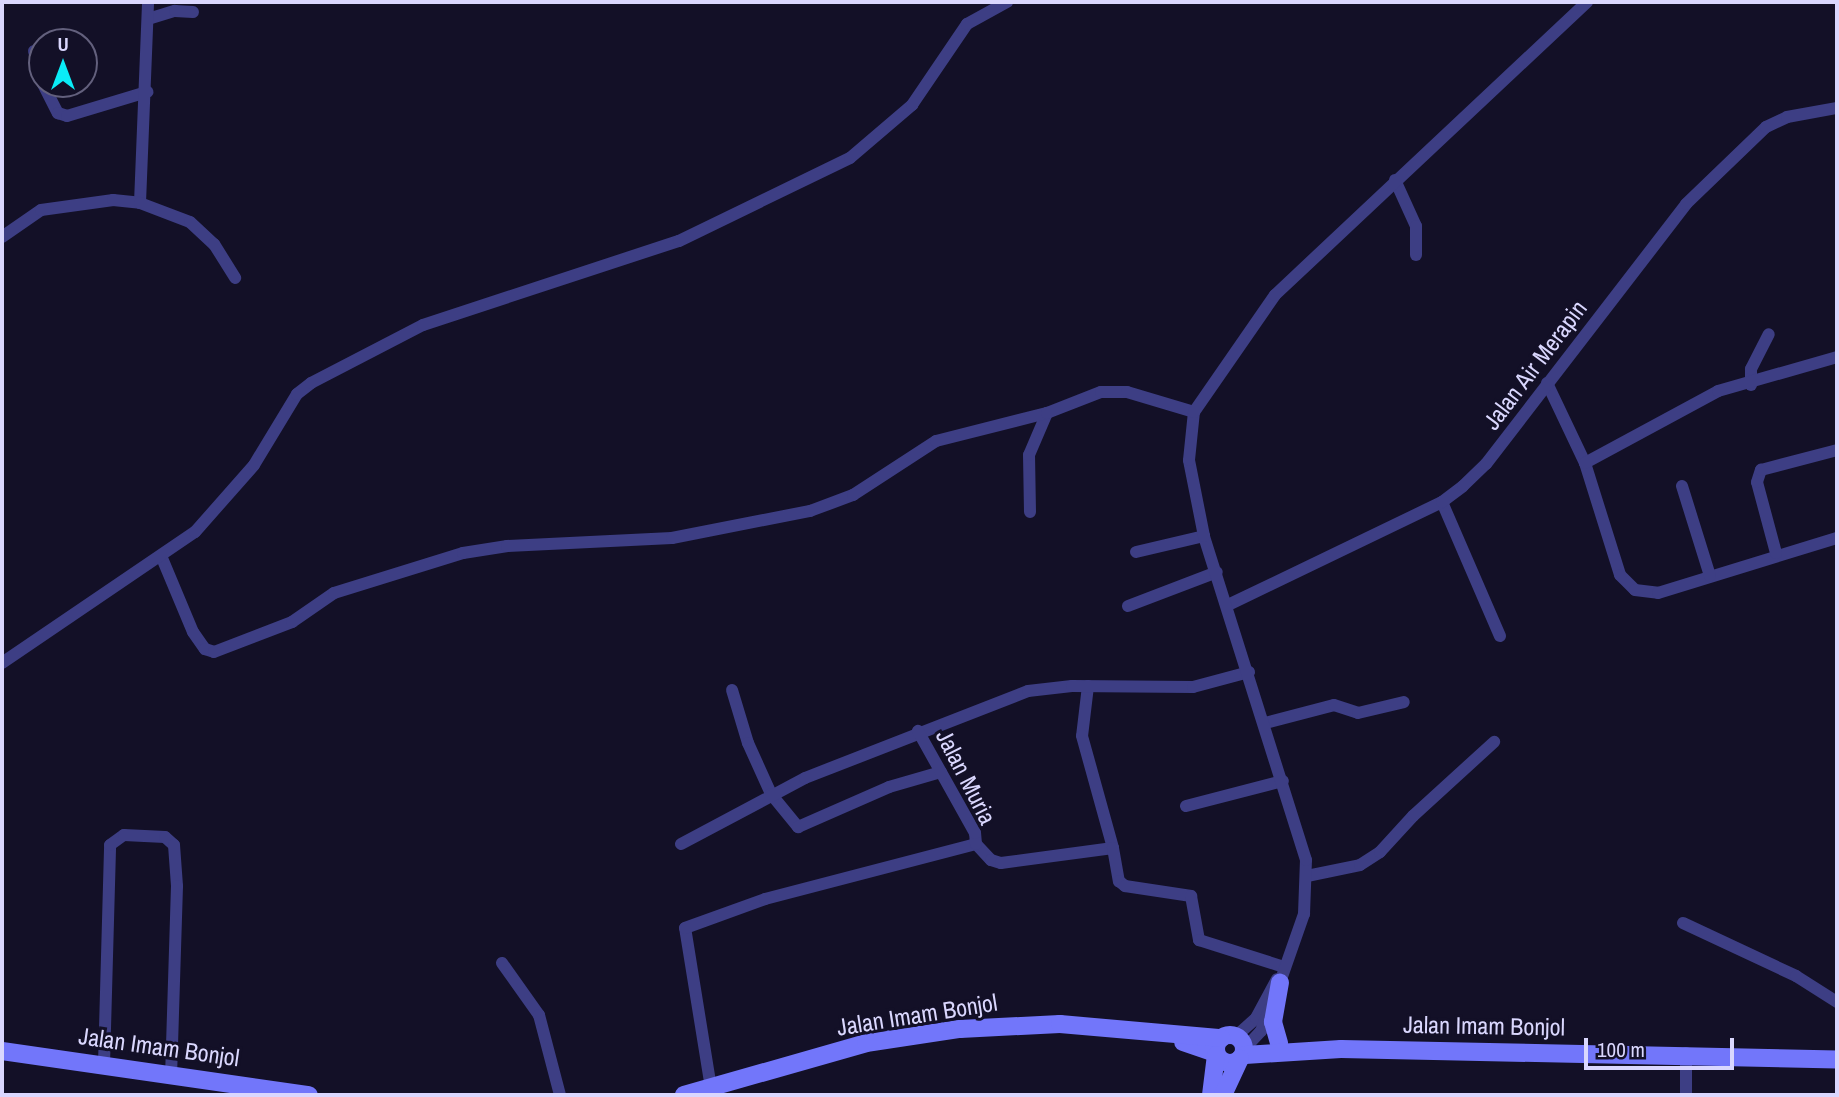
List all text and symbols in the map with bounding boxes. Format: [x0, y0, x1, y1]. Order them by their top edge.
north arrow [28, 28, 98, 98]
text: U [57, 31, 69, 57]
street label: Jalan Air Merapin [1477, 294, 1593, 436]
street label: Jalan Muria [930, 725, 1002, 829]
street label: Jalan Imam Bonjol [835, 988, 999, 1042]
street label: Jalan Imam Bonjol [1403, 1010, 1565, 1042]
street label: Jalan Imam Bonjol [77, 1021, 241, 1073]
scale bar [1587, 1024, 1738, 1068]
text: 100 m [1597, 1035, 1645, 1064]

